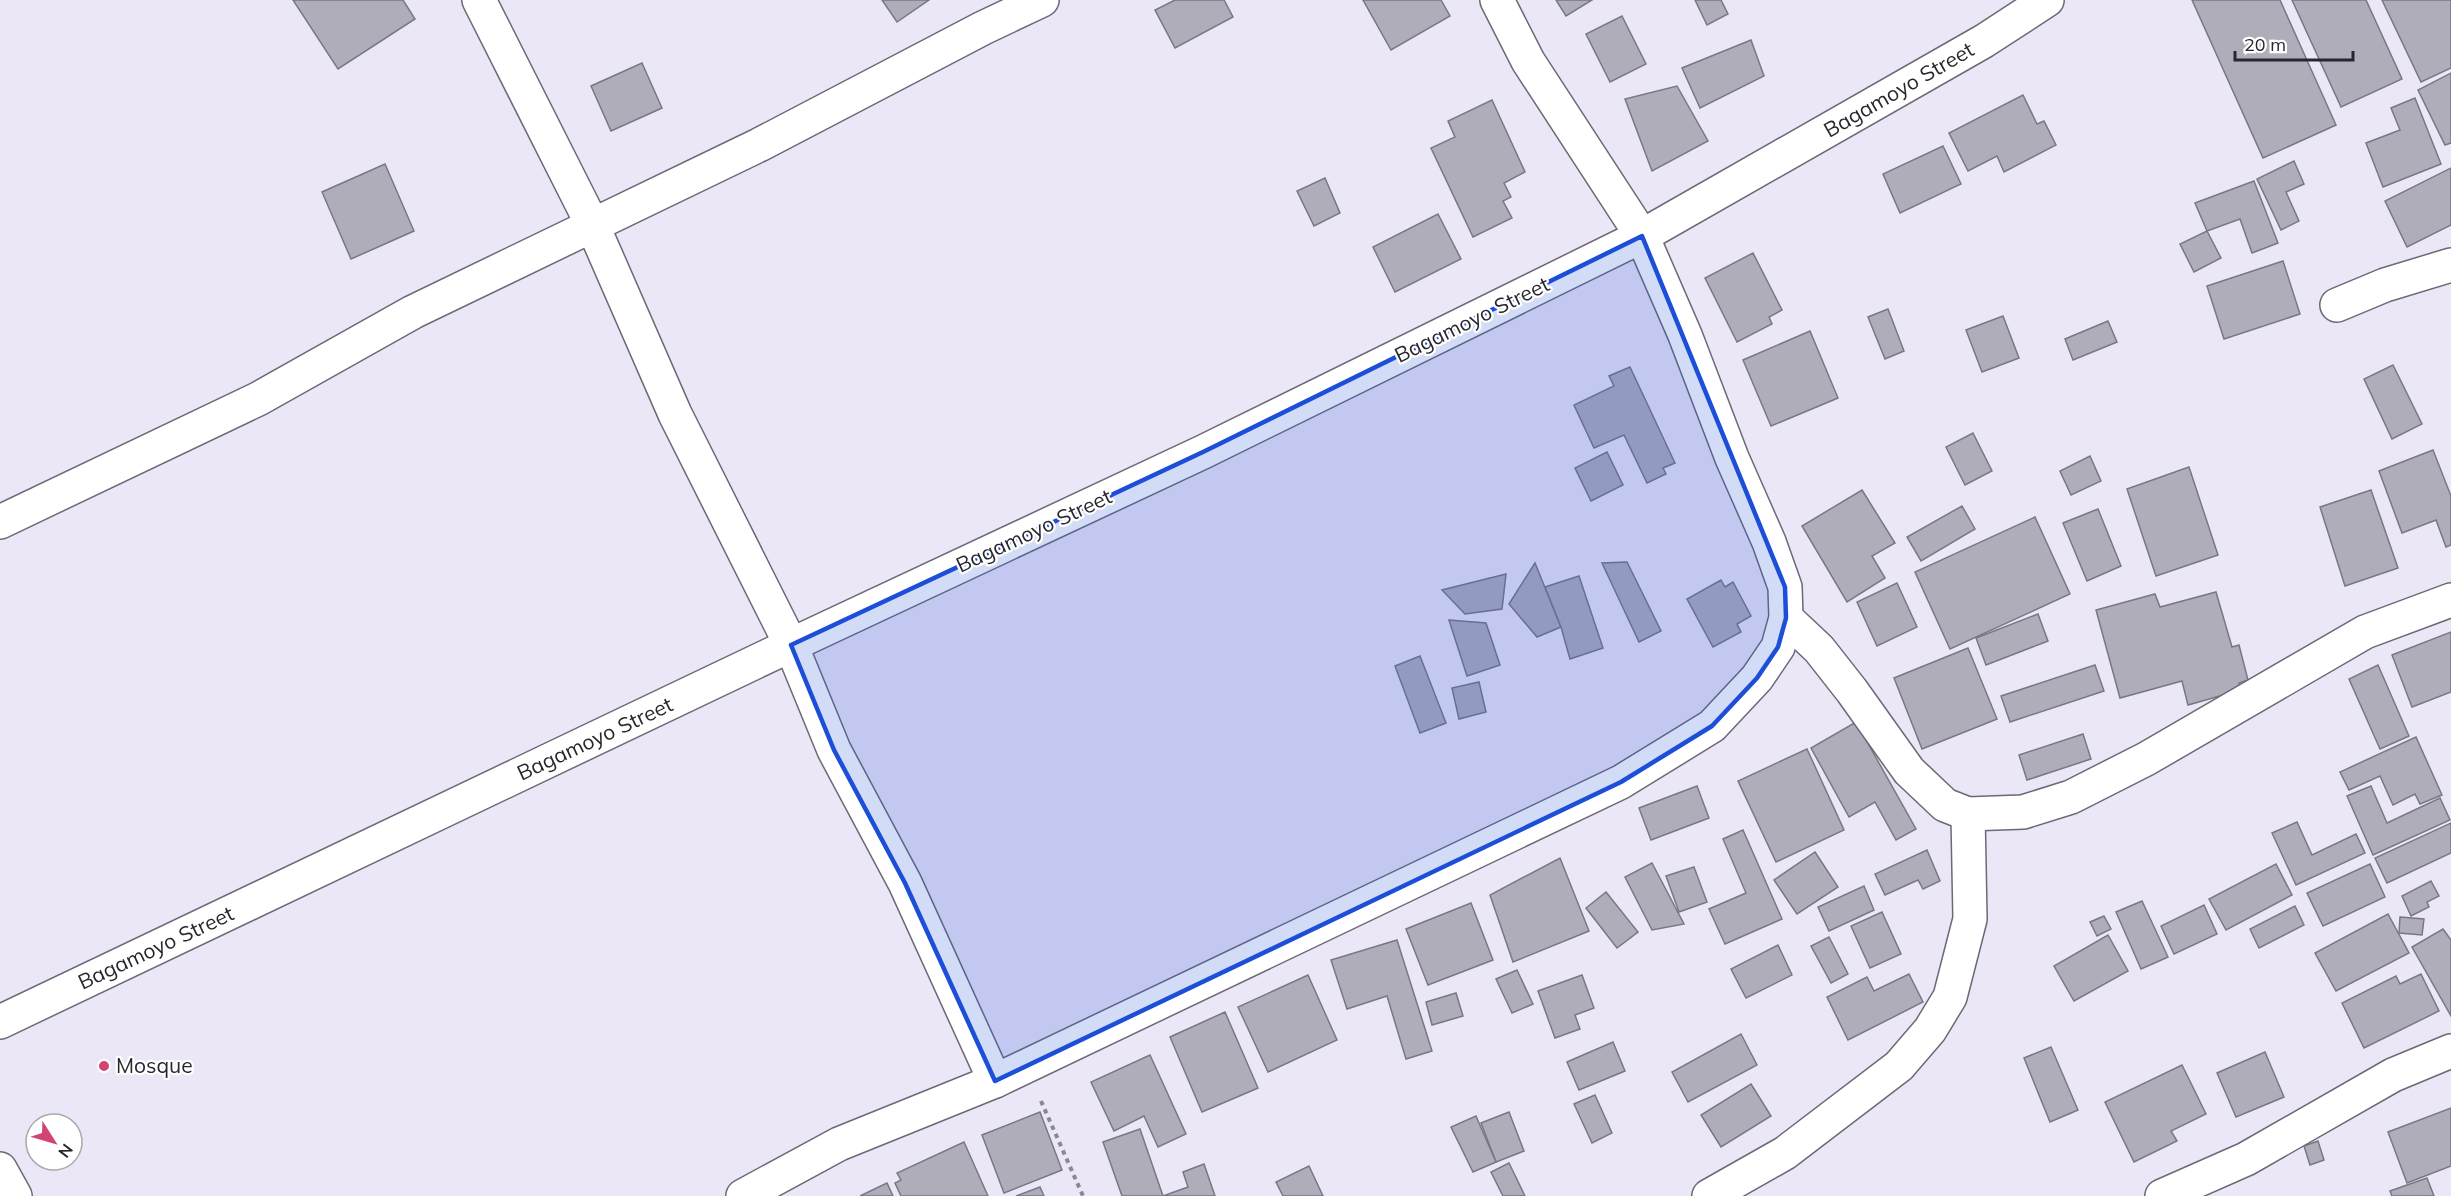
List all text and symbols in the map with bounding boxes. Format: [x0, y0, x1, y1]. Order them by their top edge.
scale bar [2235, 24, 2354, 62]
text: 20 m [2244, 33, 2286, 56]
street label: Bagamoyo Street [1819, 36, 1978, 143]
street label: Bagamoyo Street [1390, 270, 1553, 368]
street label: Bagamoyo Street [952, 483, 1116, 578]
street label: Bagamoyo Street [513, 691, 677, 786]
street label: Bagamoyo Street [74, 900, 238, 995]
place label: Mosque [116, 1052, 193, 1078]
marker: Mosque [97, 1059, 111, 1073]
north arrow [24, 1112, 84, 1172]
text: N [54, 1140, 78, 1162]

